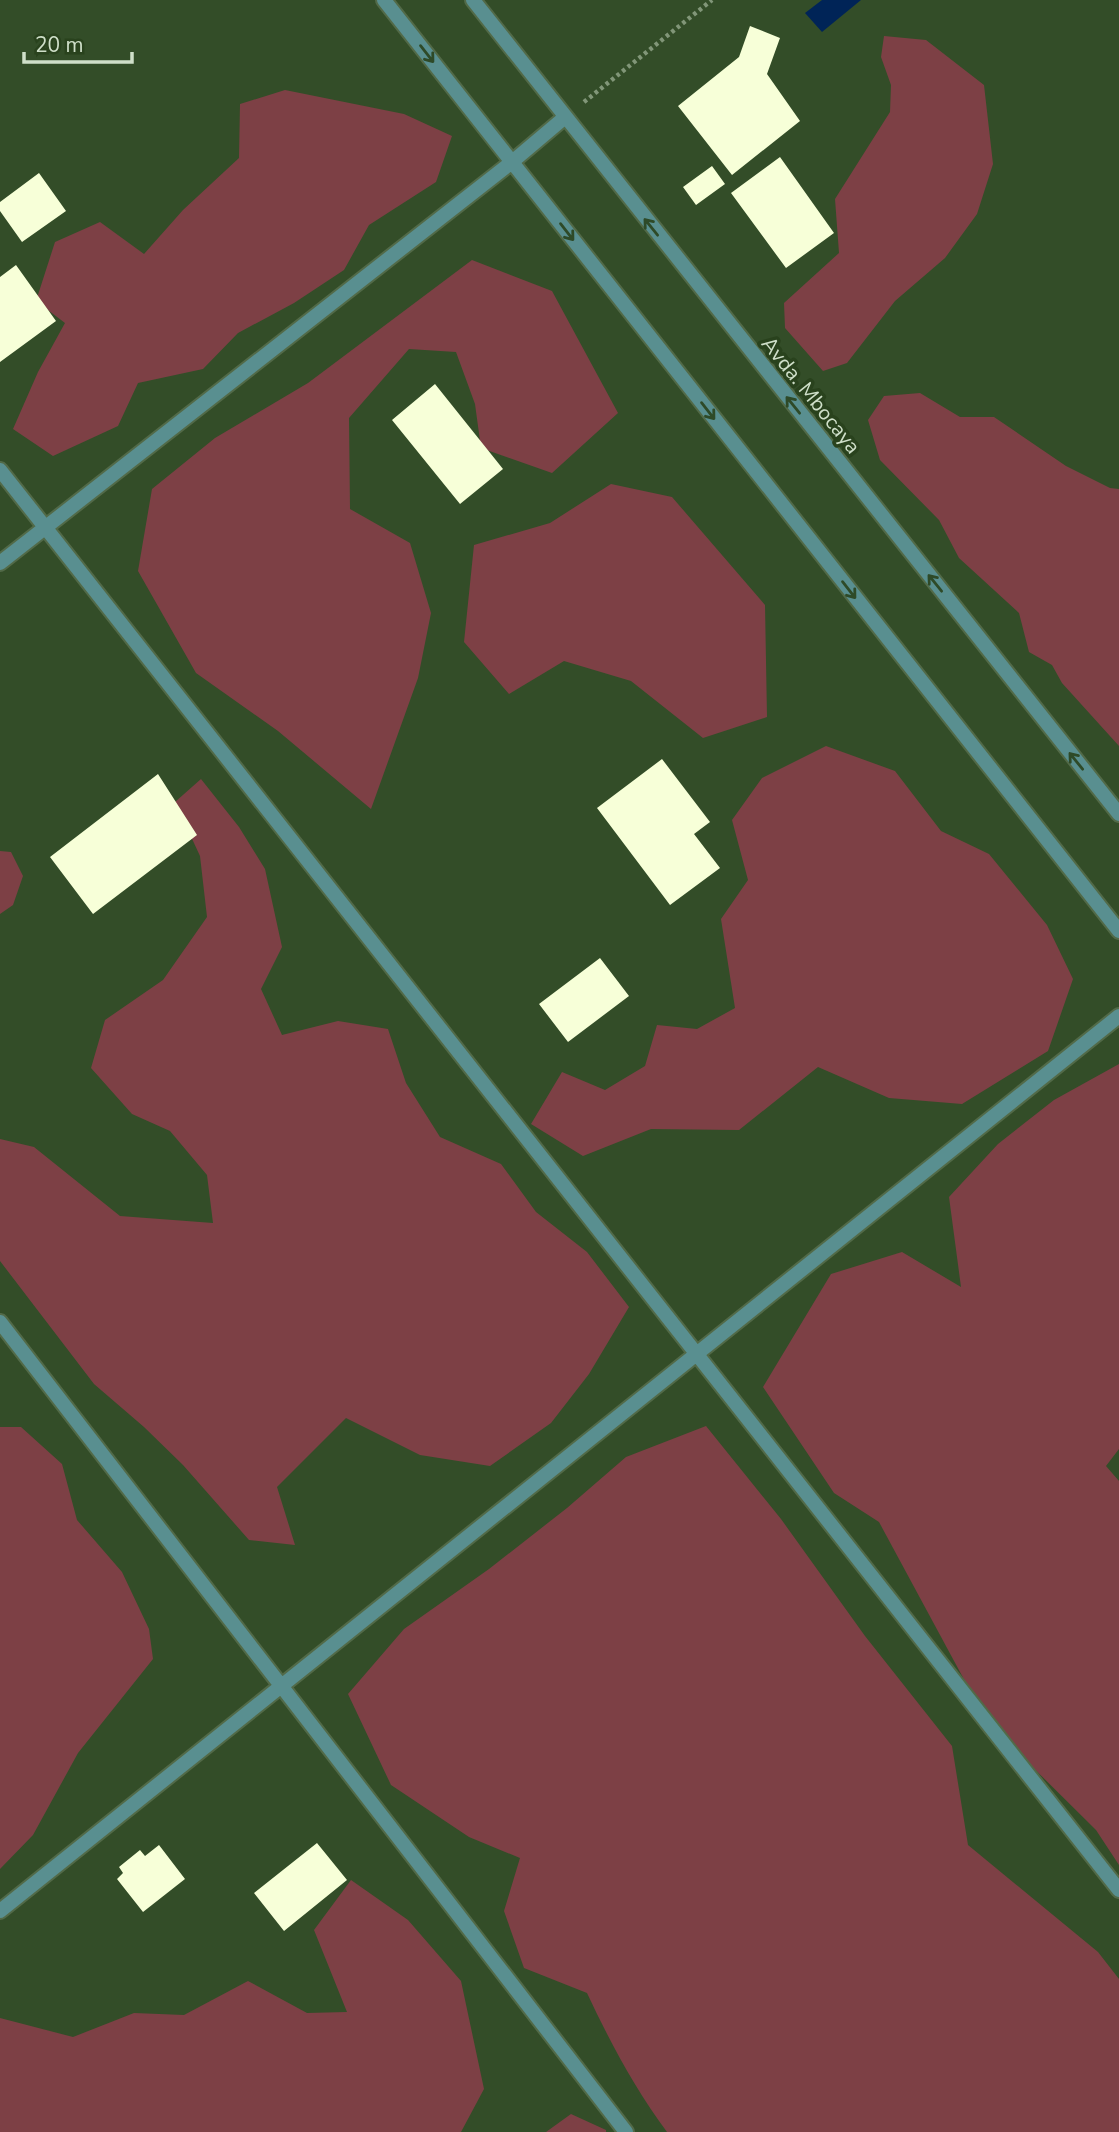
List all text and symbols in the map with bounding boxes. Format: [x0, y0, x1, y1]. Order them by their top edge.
scale bar [24, 21, 133, 65]
text: 20 m [35, 31, 84, 59]
one-way arrow [419, 44, 434, 62]
one-way arrow [643, 219, 659, 237]
one-way arrow [560, 223, 575, 241]
street label: Avda. Mbocaya [755, 331, 867, 459]
one-way arrow [786, 396, 801, 415]
one-way arrow [701, 401, 716, 420]
one-way arrow [927, 574, 942, 592]
one-way arrow [842, 580, 857, 598]
one-way arrow [1069, 752, 1084, 770]

